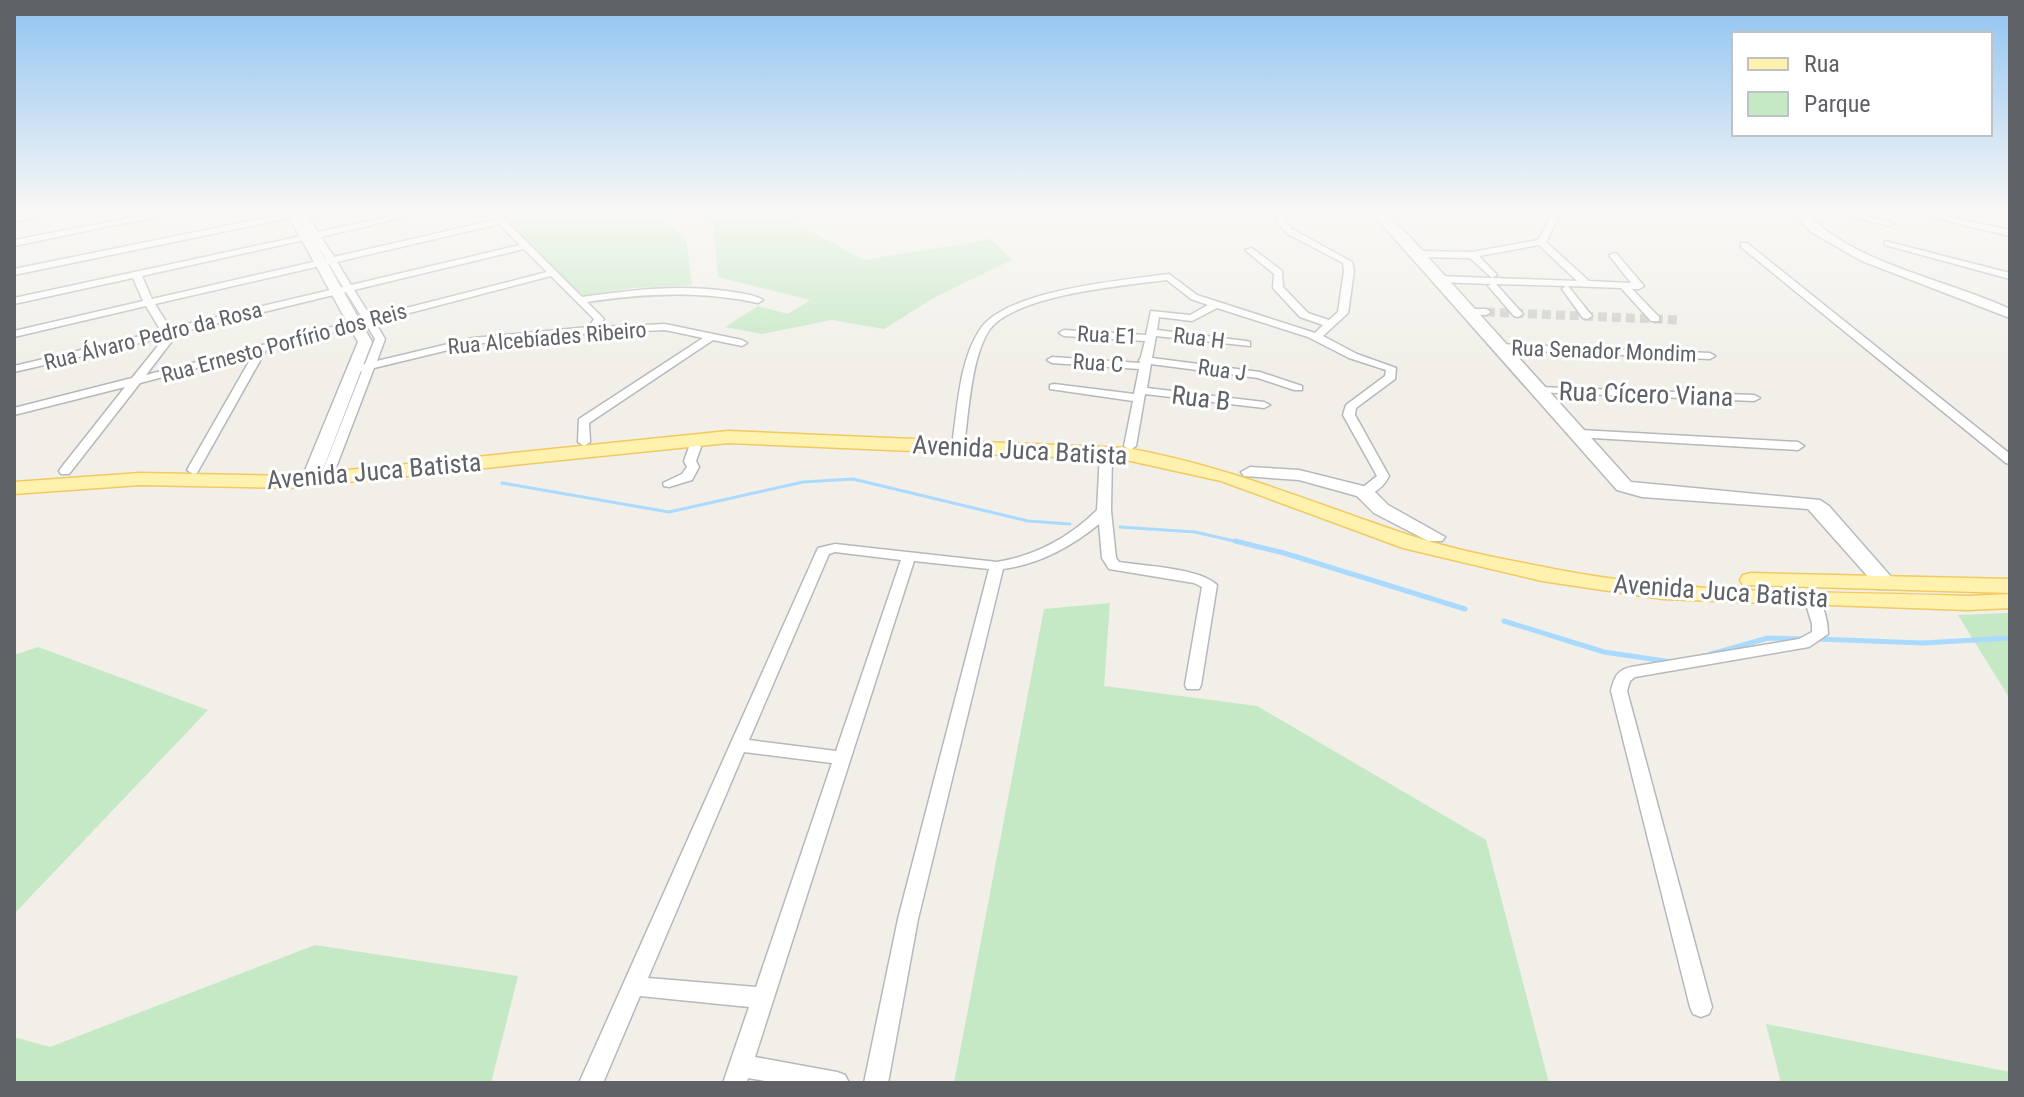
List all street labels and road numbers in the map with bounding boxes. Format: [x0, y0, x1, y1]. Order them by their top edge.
street label: Rua Álvaro Pedro da Rosa [41, 297, 265, 375]
street label: Rua Ernesto Porfírio dos Reis [159, 298, 409, 388]
street label: Rua Alcebíades Ribeiro [447, 317, 647, 359]
street label: Rua E1 [1077, 321, 1137, 349]
street label: Rua H [1172, 322, 1226, 354]
street label: Rua Senador Mondim [1511, 335, 1697, 367]
street label: Rua C [1072, 349, 1124, 377]
street label: Rua J [1196, 354, 1248, 386]
street label: Rua Cícero Viana [1558, 376, 1734, 412]
street label: Rua B [1170, 380, 1232, 416]
street label: Avenida Juca Batista [912, 429, 1128, 471]
street label: Avenida Juca Batista [265, 447, 483, 495]
street label: Avenida Juca Batista [1613, 569, 1829, 613]

